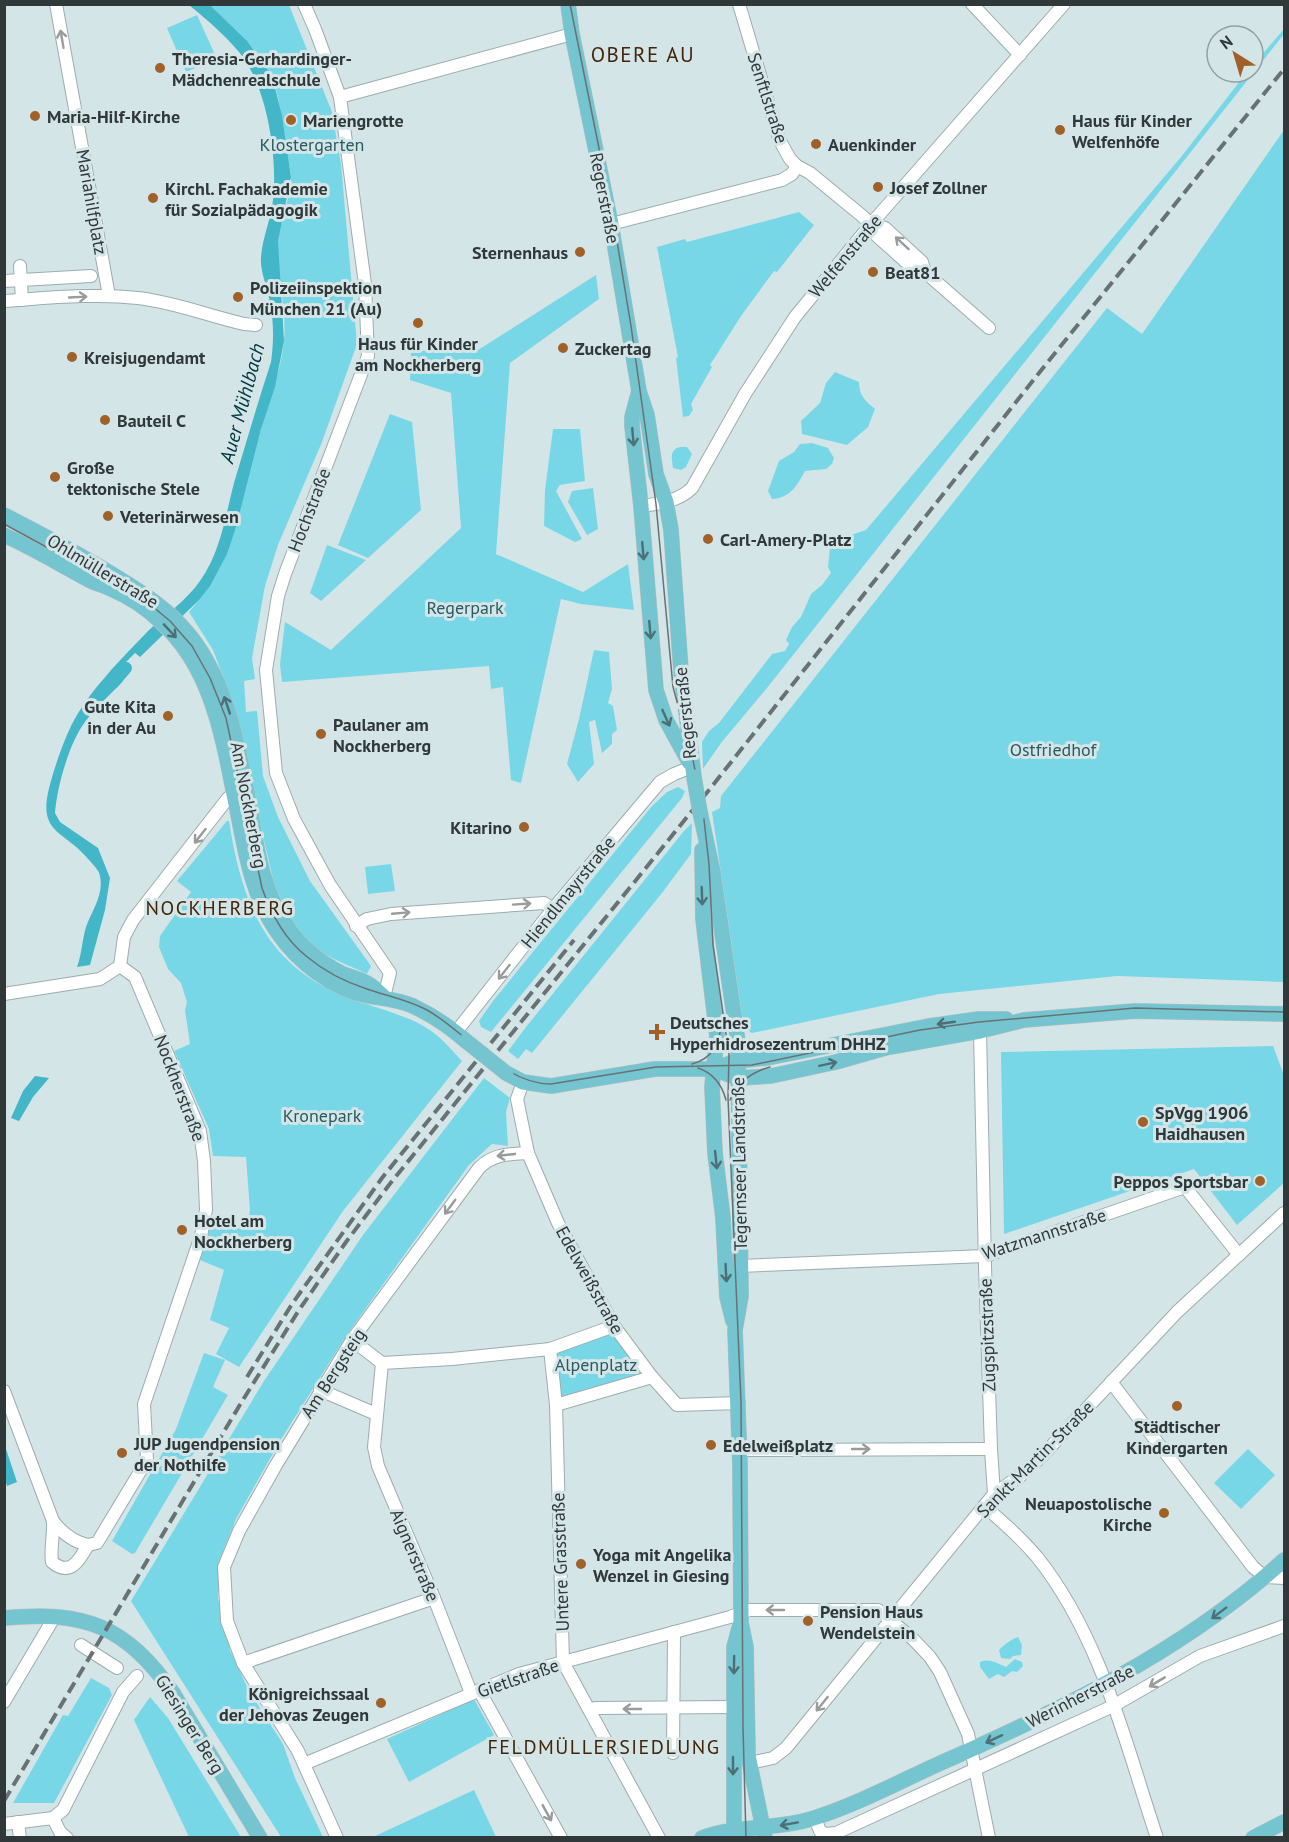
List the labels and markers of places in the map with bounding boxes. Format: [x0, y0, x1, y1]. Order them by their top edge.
place label: Theresia-Gerhardinger- Mädchenrealschule [172, 47, 352, 91]
marker: Theresia-Gerhardinger- Mädchenrealschule [153, 61, 167, 75]
place label: Maria-Hilf-Kirche [47, 105, 180, 128]
marker: Maria-Hilf-Kirche [28, 109, 42, 123]
place label: Mariengrotte [303, 109, 404, 132]
place label: Haus für Kinder Welfenhöfe [1072, 109, 1192, 153]
marker: Mariengrotte [284, 113, 298, 127]
marker: Haus für Kinder Welfenhöfe [1053, 123, 1067, 137]
place label: Auenkinder [828, 133, 917, 156]
marker: Auenkinder [809, 137, 823, 151]
place label: Josef Zollner [889, 176, 988, 199]
place label: Kirchl. Fachakademie für Sozialpädagogik [165, 177, 328, 221]
marker: Josef Zollner [871, 180, 885, 194]
marker: Kirchl. Fachakademie für Sozialpädagogik [146, 191, 160, 205]
place label: Sternenhaus [472, 241, 568, 264]
marker: Sternenhaus [573, 245, 587, 259]
place label: Beat81 [885, 261, 940, 284]
marker: Beat81 [866, 265, 880, 279]
place label: Polizeiinspektion München 21 (Au) [250, 276, 382, 320]
marker: Polizeiinspektion München 21 (Au) [231, 290, 245, 304]
marker: Haus für Kinder am Nockherberg [411, 316, 425, 330]
place label: Haus für Kinder am Nockherberg [355, 332, 481, 376]
place label: Zuckertag [575, 337, 651, 360]
marker: Zuckertag [556, 341, 570, 355]
place label: Kreisjugendamt [84, 346, 206, 369]
marker: Kreisjugendamt [65, 350, 79, 364]
place label: Bauteil C [117, 409, 186, 432]
marker: Bauteil C [98, 413, 112, 427]
place label: Große tektonische Stele [67, 456, 200, 500]
marker: Große tektonische Stele [48, 470, 62, 484]
place label: Veterinärwesen [119, 505, 239, 528]
marker: Veterinärwesen [101, 509, 115, 523]
place label: Carl-Amery-Platz [720, 528, 851, 551]
marker: Carl-Amery-Platz [701, 532, 715, 546]
place label: Gute Kita in der Au [84, 695, 156, 739]
marker: Gute Kita in der Au [161, 709, 175, 723]
place label: Paulaner am Nockherberg [333, 713, 431, 757]
marker: Paulaner am Nockherberg [314, 727, 328, 741]
place label: Kitarino [450, 816, 512, 839]
marker: Kitarino [517, 820, 531, 834]
place label: Deutsches Hyperhidrosezentrum DHHZ [670, 1011, 886, 1055]
marker: Deutsches Hyperhidrosezentrum DHHZ [648, 1023, 666, 1041]
place label: SpVgg 1906 Haidhausen [1155, 1101, 1248, 1145]
marker: SpVgg 1906 Haidhausen [1136, 1115, 1150, 1129]
place label: Peppos Sportsbar [1113, 1170, 1249, 1193]
marker: Peppos Sportsbar [1253, 1174, 1267, 1188]
place label: Hotel am Nockherberg [194, 1209, 292, 1253]
marker: Hotel am Nockherberg [175, 1223, 189, 1237]
marker: Städtischer Kindergarten [1170, 1399, 1184, 1413]
place label: Städtischer Kindergarten [1126, 1415, 1228, 1459]
place label: JUP Jugendpension der Nothilfe [133, 1432, 280, 1476]
place label: Edelweißplatz [723, 1434, 833, 1457]
marker: Edelweißplatz [704, 1438, 718, 1452]
marker: JUP Jugendpension der Nothilfe [115, 1446, 129, 1460]
place label: Neuapostolische Kirche [1025, 1492, 1152, 1536]
marker: Neuapostolische Kirche [1157, 1506, 1171, 1520]
place label: Yoga mit Angelika Wenzel in Giesing [592, 1543, 731, 1587]
marker: Yoga mit Angelika Wenzel in Giesing [574, 1557, 588, 1571]
place label: Pension Haus Wendelstein [820, 1600, 923, 1644]
marker: Pension Haus Wendelstein [801, 1614, 815, 1628]
place label: Königreichssaal der Jehovas Zeugen [219, 1682, 370, 1726]
marker: Königreichssaal der Jehovas Zeugen [374, 1696, 388, 1710]

